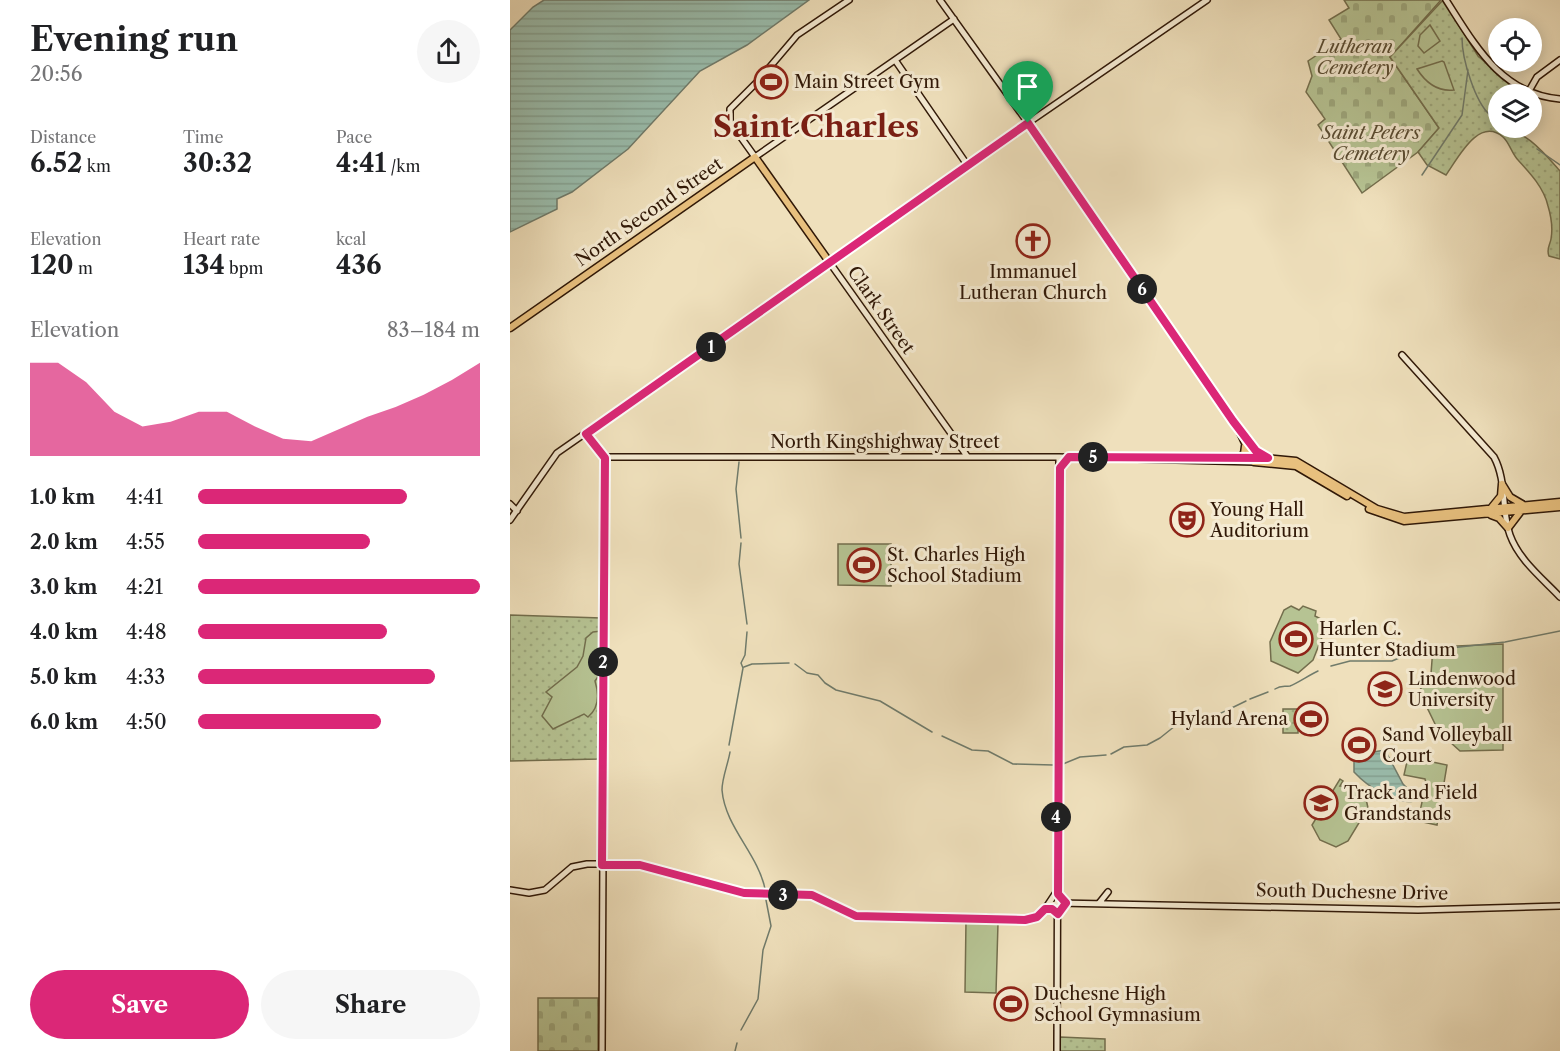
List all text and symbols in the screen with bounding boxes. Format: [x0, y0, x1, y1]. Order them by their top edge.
map controls [1488, 18, 1542, 138]
button: locate [1488, 18, 1542, 72]
text: Evening run [30, 19, 238, 60]
button: share [417, 20, 480, 83]
park label: Lutheran Cemetery [1315, 36, 1393, 79]
pin [1002, 61, 1053, 123]
text: 20:56 [30, 62, 82, 86]
sports icon: Main Street Gym [753, 64, 789, 100]
icon: arrive [1011, 70, 1044, 103]
place label: Main Street Gym [794, 71, 940, 93]
button: layers [1488, 84, 1542, 138]
district label: Saint Charles [713, 108, 919, 145]
park label: Saint Peters Cemetery [1321, 122, 1420, 165]
text: Distance [30, 127, 96, 147]
text: Time [183, 127, 223, 147]
text: Pace [336, 127, 372, 147]
text: 6.52 [30, 147, 82, 179]
text: 30:32 [183, 147, 252, 179]
text: 4:41 [336, 147, 386, 179]
street label: North Second Street [571, 152, 727, 271]
text: km [82, 156, 111, 176]
text: /km [386, 156, 420, 176]
church icon: Immanuel Lutheran Church [1015, 223, 1051, 259]
text: Elevation [30, 229, 101, 249]
text: Heart rate [183, 229, 260, 249]
text: kcal [336, 229, 366, 249]
text: 120 [30, 249, 74, 281]
text: 134 [183, 249, 225, 281]
text: 436 [336, 249, 382, 281]
text: m [74, 258, 93, 278]
text: bpm [225, 258, 263, 278]
place label: Immanuel Lutheran Church [959, 261, 1107, 304]
street label: Clark Street [843, 262, 920, 359]
pin: 6 [1127, 274, 1157, 304]
text: 6 [1137, 279, 1147, 299]
text: Elevation [30, 318, 119, 342]
text: 83–184 m [387, 318, 480, 342]
pin: 1 [696, 332, 726, 362]
text: 1 [707, 337, 715, 357]
street label: North Kingshighway Street [770, 431, 1000, 453]
pin: 5 [1078, 442, 1108, 472]
text: 5 [1089, 447, 1097, 467]
text: 1.0 km [30, 485, 95, 509]
text: 4:41 [126, 485, 163, 509]
place label: Young Hall Auditorium [1209, 499, 1309, 542]
theatre icon: Young Hall Auditorium [1169, 502, 1205, 538]
text: 2.0 km [30, 530, 98, 554]
text: 4:55 [126, 530, 165, 554]
place label: St. Charles High School Stadium [887, 544, 1026, 587]
sports icon: St. Charles High School Stadium [846, 547, 882, 583]
text: 3.0 km [30, 575, 97, 599]
text: 4:21 [126, 575, 163, 599]
place label: Harlen C. Hunter Stadium [1319, 618, 1456, 661]
text: 4.0 km [30, 620, 98, 644]
text: 4:48 [126, 620, 167, 644]
sports icon: Harlen C. Hunter Stadium [1278, 621, 1314, 657]
pin: 2 [588, 647, 618, 677]
text: 2 [598, 652, 608, 672]
text: 5.0 km [30, 665, 97, 689]
text: 4:33 [126, 665, 165, 689]
place label: Lindenwood University [1408, 668, 1516, 711]
school or university icon: Lindenwood University [1367, 671, 1403, 707]
sports icon: Hyland Arena [1293, 701, 1329, 737]
place label: Hyland Arena [1170, 708, 1288, 730]
text: 6.0 km [30, 710, 98, 734]
text: 4:50 [126, 710, 167, 734]
place label: Sand Volleyball Court [1382, 724, 1512, 767]
sports icon: Sand Volleyball Court [1341, 727, 1377, 763]
place label: Track and Field Grandstands [1344, 782, 1478, 825]
school or university icon: Track and Field Grandstands [1303, 785, 1339, 821]
pin: 4 [1041, 802, 1071, 832]
text: 4 [1051, 807, 1061, 827]
street label: South Duchesne Drive [1256, 879, 1448, 905]
pin: 3 [768, 880, 798, 910]
text: 3 [778, 885, 788, 905]
button: Save [30, 970, 249, 1039]
button: Share [261, 970, 480, 1039]
place label: Duchesne High School Gymnasium [1034, 983, 1201, 1026]
sports icon: Duchesne High School Gymnasium [993, 986, 1029, 1022]

